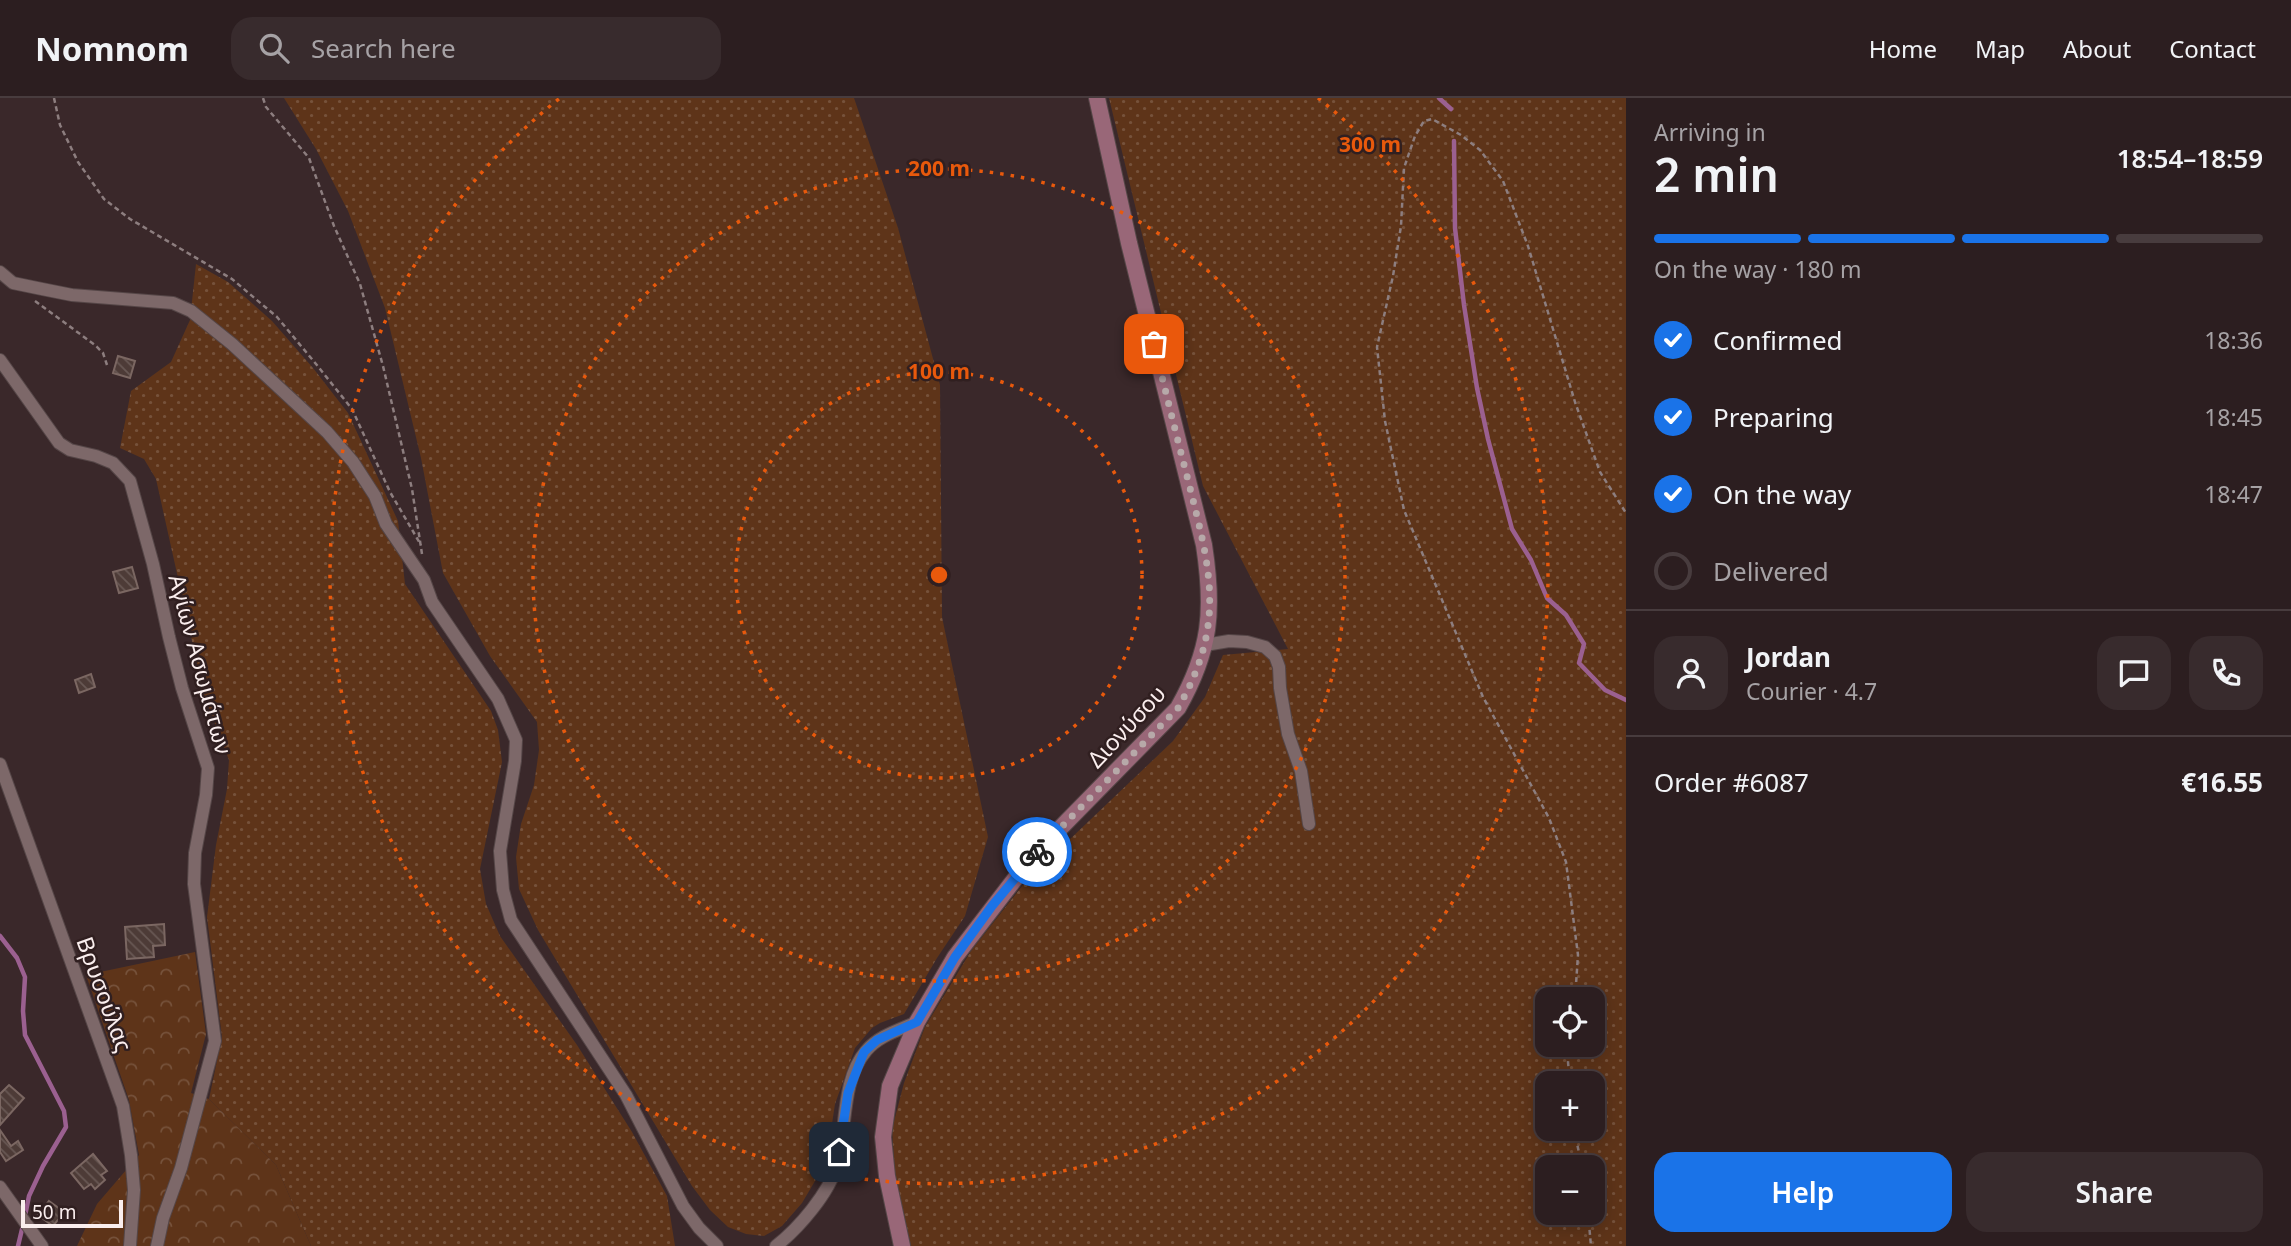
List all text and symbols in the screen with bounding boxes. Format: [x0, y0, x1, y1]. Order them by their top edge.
search box [231, 17, 721, 80]
text: Nomnom [35, 26, 189, 71]
icon: search [255, 29, 293, 67]
text: Search here [311, 30, 456, 66]
text: Home [1869, 32, 1937, 65]
text: Map [1975, 32, 2025, 65]
text: About [2063, 32, 2131, 65]
text: Contact [2169, 32, 2256, 65]
text: Arriving in [1654, 116, 1766, 148]
text: 300 m [1339, 130, 1401, 158]
text: 18:54–18:59 [2117, 140, 2263, 176]
text: 2 min [1654, 143, 1779, 205]
text: 200 m [908, 154, 970, 182]
text: On the way · 180 m [1654, 253, 1861, 285]
pin [1124, 314, 1184, 374]
icon: check [1654, 321, 1692, 359]
text: Confirmed [1713, 322, 1843, 358]
text: 18:36 [2204, 324, 2263, 356]
icon: bag [1135, 325, 1173, 363]
text: 100 m [908, 357, 970, 385]
icon: check [1654, 398, 1692, 436]
text: Preparing [1713, 399, 1834, 435]
text: 18:45 [2204, 401, 2263, 433]
icon: check [1654, 475, 1692, 513]
text: On the way [1713, 476, 1851, 512]
text: 18:47 [2204, 478, 2263, 510]
text: Delivered [1713, 553, 1829, 589]
centre of rings [927, 563, 951, 587]
street label: Αγίων Ασωμάτων [162, 570, 240, 758]
button: person [1654, 636, 1728, 710]
button: chat [2097, 636, 2171, 710]
button: phone [2189, 636, 2263, 710]
text: Jordan [1746, 639, 1831, 675]
text: Courier · 4.7 [1746, 675, 1877, 707]
street label: Διονύσου [1079, 678, 1173, 774]
text: Order #6087 [1654, 764, 1809, 800]
text: €16.55 [2181, 764, 2263, 800]
courier [1002, 817, 1072, 887]
icon: bike [1018, 833, 1056, 871]
street label: Βρυσούλας [69, 932, 141, 1056]
map controls [1535, 987, 1605, 1225]
button: locate [1535, 987, 1605, 1057]
button: + [1535, 1071, 1605, 1141]
pin [809, 1122, 869, 1182]
icon: home [820, 1133, 858, 1171]
button: Help [1654, 1152, 1952, 1232]
button: Share [1966, 1152, 2263, 1232]
button: − [1535, 1155, 1605, 1225]
scale bar [21, 1197, 122, 1229]
text: 50 m [32, 1199, 76, 1225]

